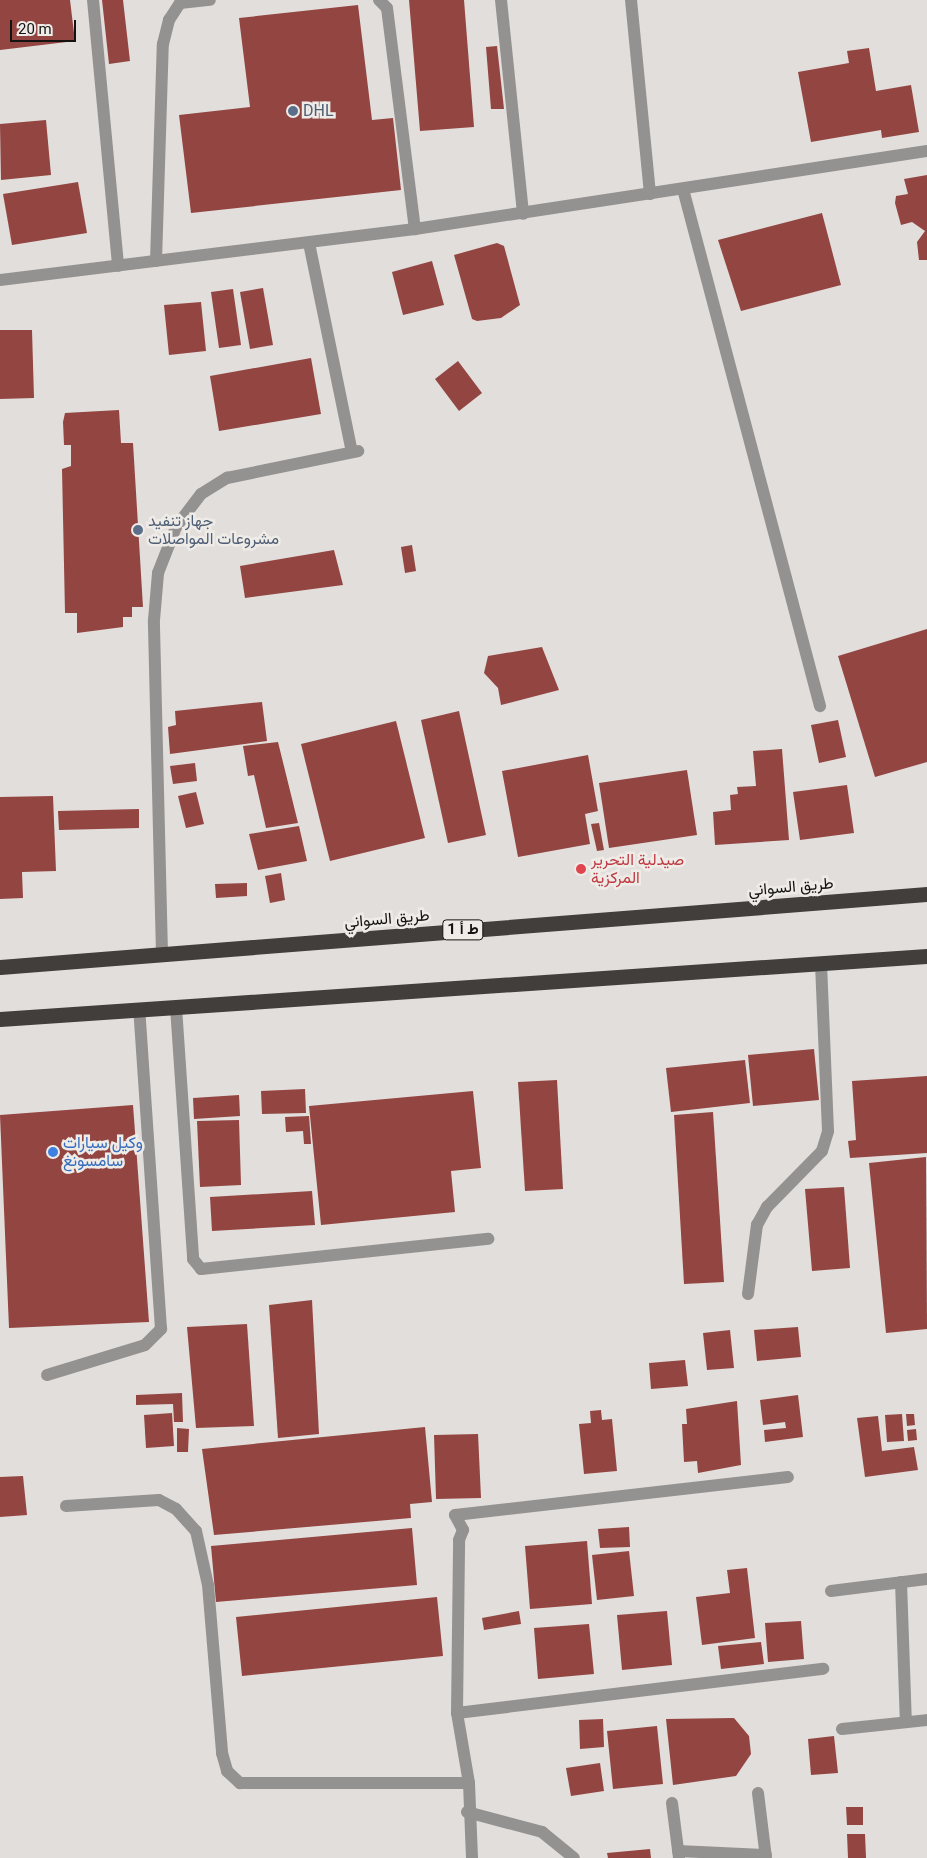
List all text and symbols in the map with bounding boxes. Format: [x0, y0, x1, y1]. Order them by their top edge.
scale bar [12, 10, 79, 42]
text: 20 m [18, 20, 52, 38]
place label: DHL [303, 101, 334, 121]
marker: DHL [287, 105, 299, 117]
place label: جهاز تنفيد مشروعات المواصلات [148, 511, 279, 549]
marker: جهاز تنفيد مشروعات المواصلات [132, 524, 144, 536]
place label: صيدلية التحرير المركزية [591, 850, 684, 888]
marker: صيدلية التحرير المركزية [575, 863, 587, 875]
street label: طريق السواني [748, 874, 834, 900]
street label: طريق السواني [344, 906, 430, 932]
road number: ط أ 1 [442, 918, 484, 942]
place label: وكيل سيارات سامسونغ [63, 1133, 143, 1171]
marker: وكيل سيارات سامسونغ [47, 1146, 59, 1158]

